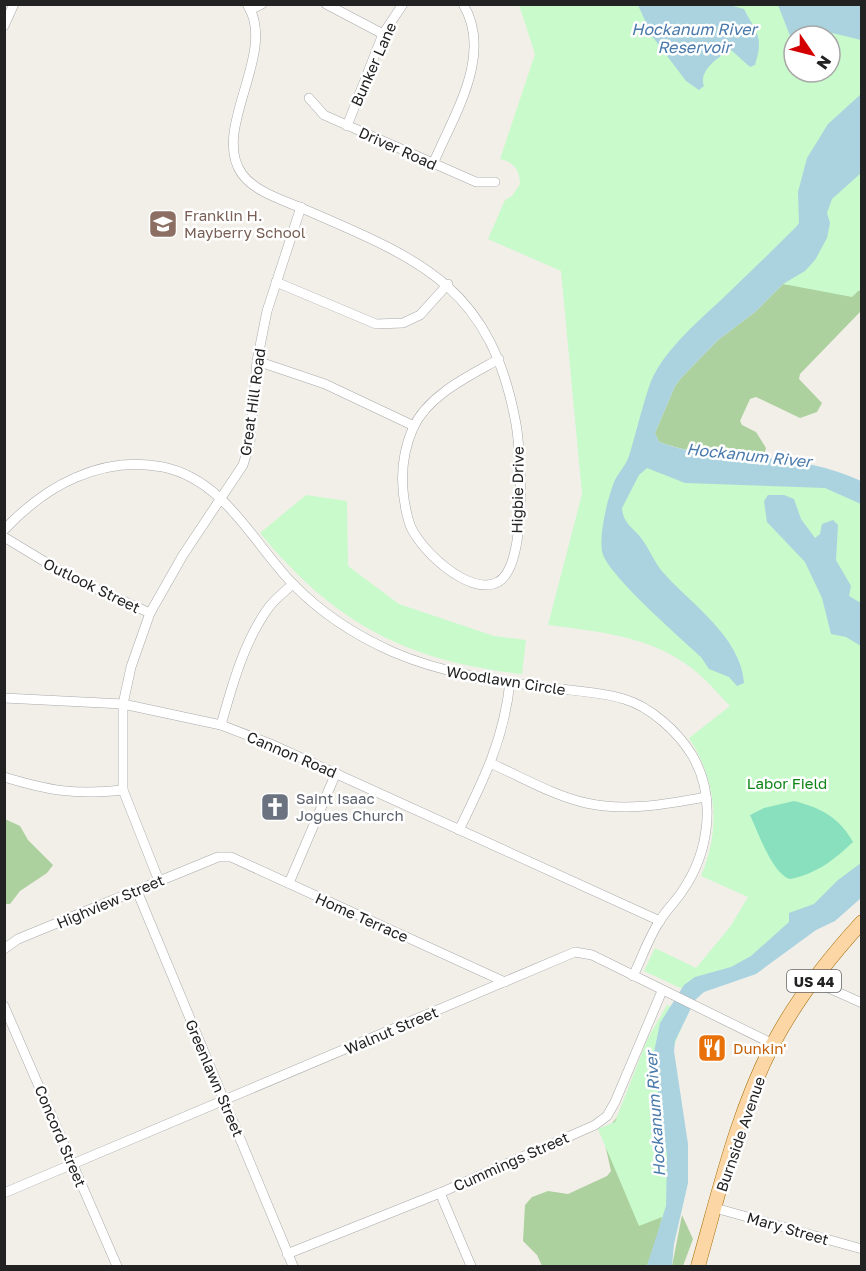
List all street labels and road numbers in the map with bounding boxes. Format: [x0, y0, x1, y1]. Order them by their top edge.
street label: Bunker Lane [346, 19, 400, 109]
street label: Driver Road [356, 123, 440, 173]
street label: Great Hill Road [236, 347, 268, 457]
street label: Higbie Drive [507, 446, 527, 534]
street label: Outlook Street [41, 554, 143, 616]
street label: Woodlawn Circle [445, 662, 567, 698]
street label: Cannon Road [244, 727, 340, 781]
street label: Highview Street [54, 870, 166, 932]
street label: Home Terrace [313, 889, 411, 946]
road number: US 44 [787, 970, 841, 992]
street label: Walnut Street [342, 1002, 440, 1058]
street label: Greenlawn Street [182, 1017, 248, 1139]
street label: Burnside Avenue [712, 1074, 768, 1194]
street label: Concord Street [31, 1082, 91, 1190]
street label: Cummings Street [451, 1127, 571, 1195]
street label: Mary Street [745, 1208, 831, 1248]

